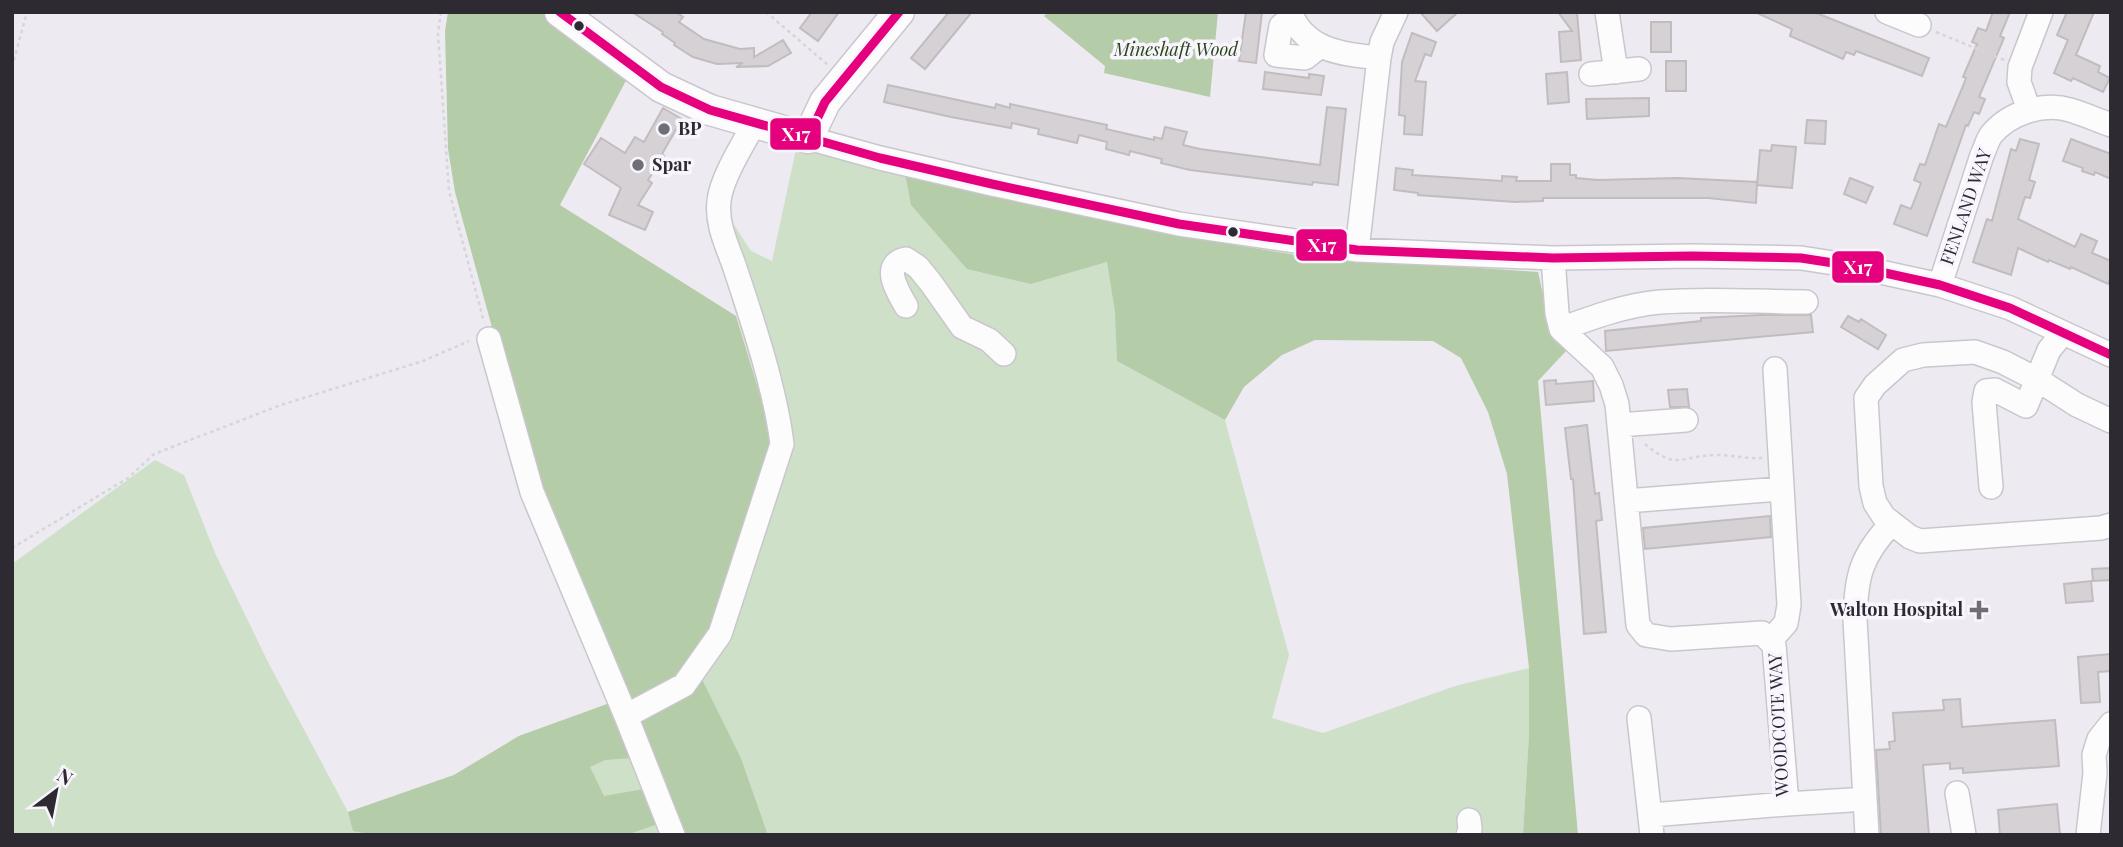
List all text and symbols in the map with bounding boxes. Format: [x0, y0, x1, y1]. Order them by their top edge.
unlabelled marker [572, 19, 586, 33]
park label: Mineshaft Wood [1113, 37, 1239, 61]
place label: BP [678, 116, 702, 140]
line badge: X17 [769, 117, 822, 151]
text: X17 [781, 120, 811, 146]
marker: BP [656, 121, 672, 137]
street label: FENLAND WAY [1934, 145, 1996, 268]
place label: Spar [652, 152, 692, 176]
marker: Spar [630, 157, 646, 173]
unlabelled marker [1226, 225, 1240, 239]
line badge: X17 [1295, 228, 1348, 262]
text: X17 [1307, 231, 1337, 257]
line badge: X17 [1831, 250, 1885, 284]
text: X17 [1843, 253, 1873, 279]
place label: Walton Hospital [1829, 597, 1963, 621]
marker: Walton Hospital [1969, 600, 1989, 620]
street label: WOODCOTE WAY [1762, 652, 1794, 798]
north arrow [21, 756, 91, 826]
text: N [53, 761, 78, 791]

